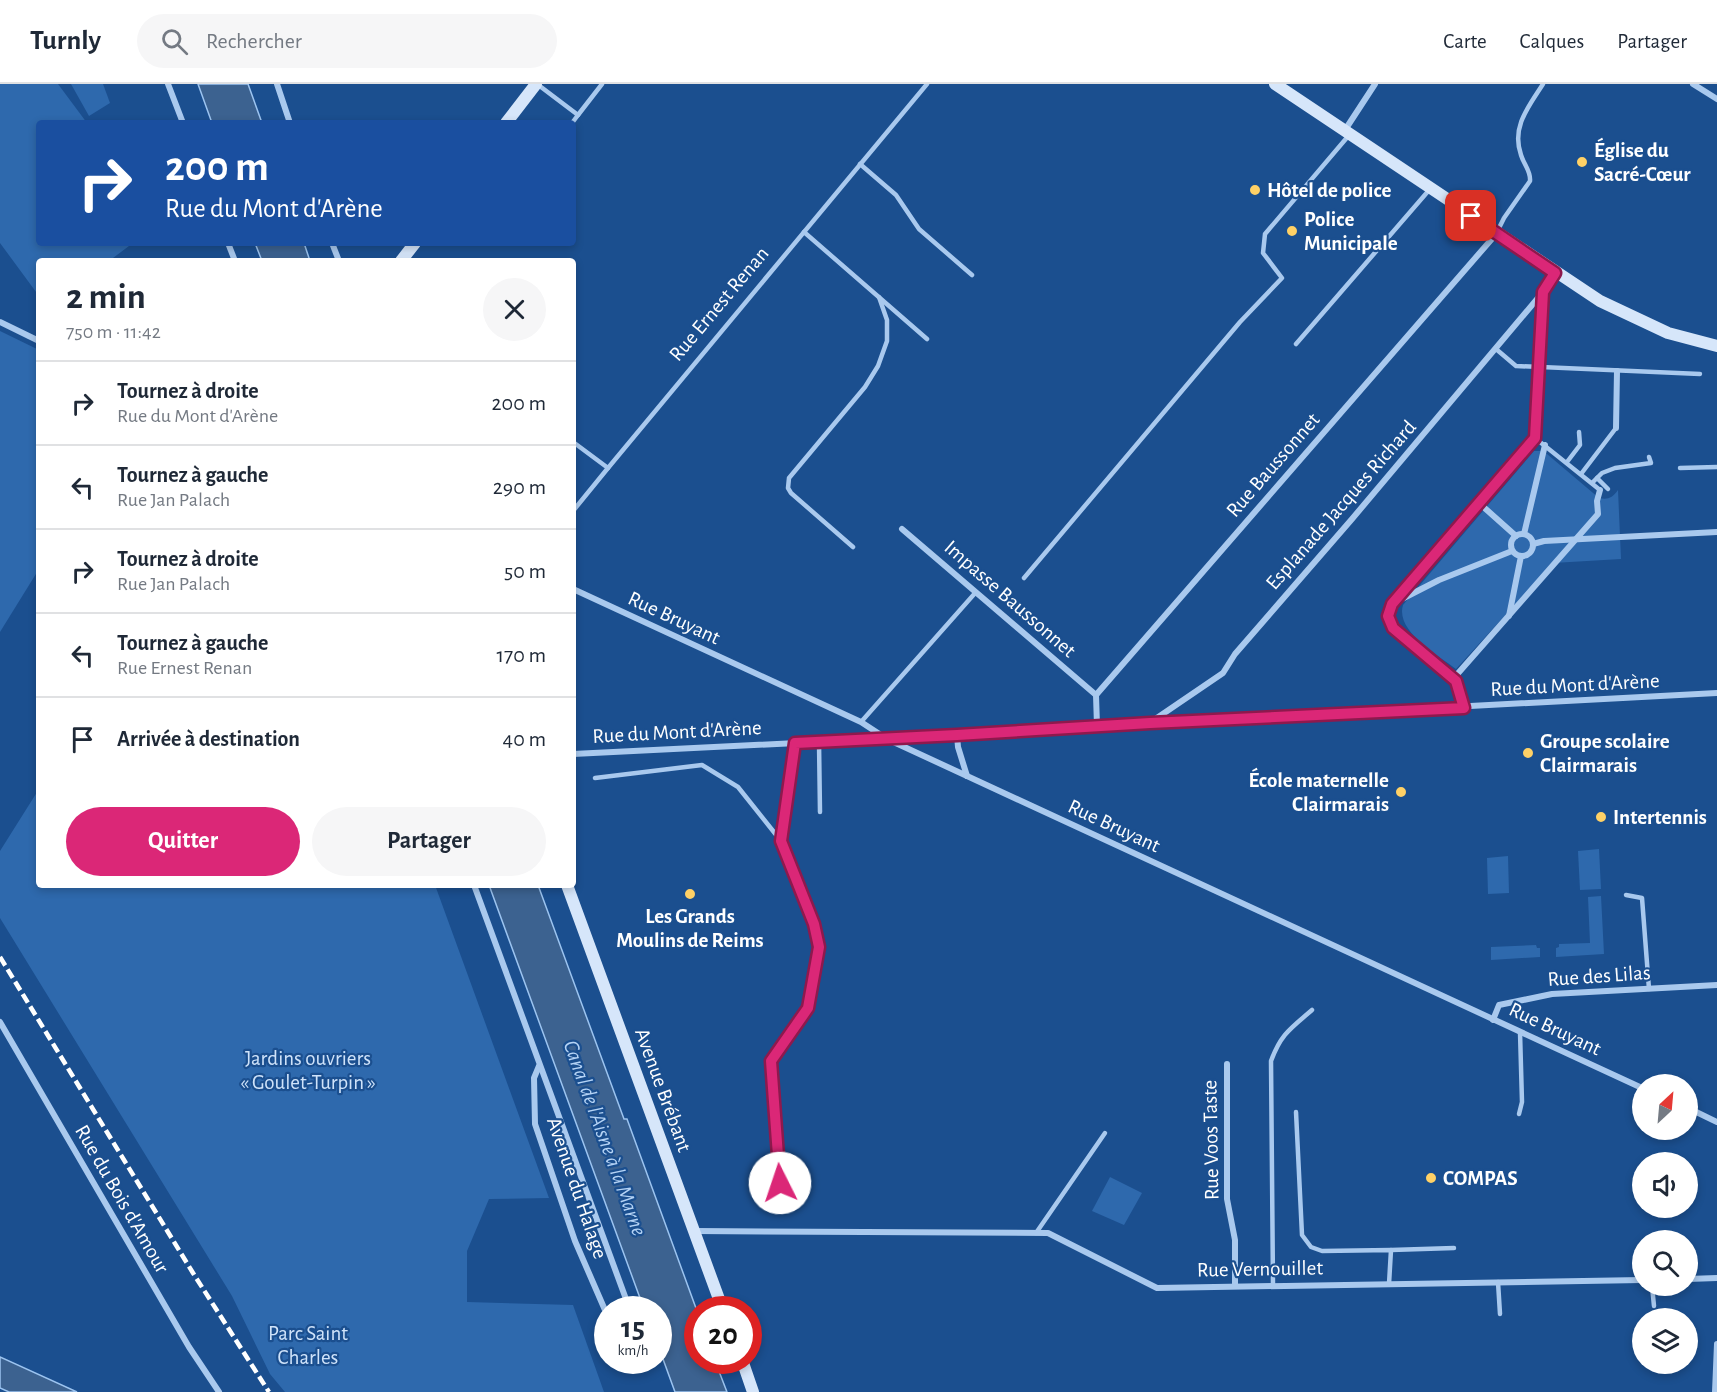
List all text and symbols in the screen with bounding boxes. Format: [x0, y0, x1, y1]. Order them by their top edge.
search box [137, 14, 557, 68]
icon: search [158, 25, 191, 58]
text: Turnly [30, 27, 101, 55]
text: Rechercher [206, 30, 302, 52]
text: Carte [1443, 31, 1487, 52]
text: Calques [1520, 31, 1584, 52]
text: Partager [1617, 31, 1687, 52]
place label: Église du Sacré-Cœur [1594, 137, 1691, 185]
icon: right [66, 144, 144, 222]
text: 200 m [165, 146, 269, 188]
marker: Église du Sacré-Cœur [1575, 155, 1589, 169]
place label: Hôtel de police [1267, 180, 1392, 201]
marker: Hôtel de police [1248, 183, 1262, 197]
pin [1445, 190, 1496, 241]
text: Rue du Mont d'Arène [165, 195, 383, 222]
icon: arrive [1454, 199, 1487, 232]
place label: Police Municipale [1304, 209, 1398, 254]
marker: Police Municipale [1285, 224, 1299, 238]
street label: Rue Ernest Renan [665, 243, 773, 365]
button: close [483, 278, 546, 341]
text: 2 min [66, 279, 146, 315]
text: 750 m · 11:42 [66, 322, 161, 342]
text: Tournez à droite [117, 380, 259, 402]
icon: right [66, 387, 99, 420]
text: 200 m [492, 392, 546, 414]
text: Rue du Mont d'Arène [117, 406, 278, 426]
street label: Rue Baussonnet [1222, 409, 1324, 521]
street label: Esplanade Jacques Richard [1262, 416, 1420, 594]
text: Tournez à gauche [117, 464, 268, 486]
icon: left [66, 471, 99, 504]
text: 290 m [493, 476, 546, 498]
text: Rue Jan Palach [117, 490, 230, 510]
street label: Impasse Baussonnet [940, 536, 1080, 662]
text: Tournez à droite [117, 548, 259, 570]
icon: right [66, 555, 99, 588]
text: 50 m [504, 560, 546, 582]
text: Rue Jan Palach [117, 574, 230, 594]
street label: Rue Bruyant [625, 588, 724, 649]
text: Tournez à gauche [117, 632, 268, 654]
icon: left [66, 639, 99, 672]
text: 170 m [496, 644, 546, 666]
text: Rue Ernest Renan [117, 658, 252, 678]
street label: Rue du Mont d'Arène [1490, 670, 1660, 700]
street label: Rue du Mont d'Arène [592, 717, 762, 747]
icon: arrive [66, 723, 99, 756]
text: Arrivée à destination [117, 728, 300, 750]
text: 40 m [503, 728, 546, 750]
place label: Groupe scolaire Clairmarais [1540, 731, 1670, 776]
marker: Groupe scolaire Clairmarais [1521, 746, 1535, 760]
place label: École maternelle Clairmarais [1249, 767, 1389, 815]
marker: École maternelle Clairmarais [1394, 785, 1408, 799]
street label: Rue Bruyant [1065, 796, 1164, 857]
button: Quitter [66, 807, 300, 876]
button: Partager [312, 807, 546, 876]
place label: Intertennis [1613, 807, 1707, 828]
marker: Intertennis [1594, 810, 1608, 824]
marker: Les Grands Moulins de Reims [683, 887, 697, 901]
place label: Les Grands Moulins de Reims [616, 906, 764, 951]
street label: Rue des Lilas [1547, 962, 1651, 990]
street label: Rue Bruyant [1506, 999, 1605, 1060]
street label: Avenue Brébant [631, 1025, 695, 1155]
water label: Canal de l'Aisne à la Marne [559, 1037, 651, 1239]
park label: Jardins ouvriers « Goulet-Turpin » [240, 1048, 376, 1093]
north arrow [1632, 1074, 1698, 1140]
map controls [1632, 1074, 1698, 1374]
street label: Rue Voos Taste [1199, 1080, 1223, 1200]
street label: Avenue du Halage [543, 1115, 611, 1261]
street label: Rue du Bois d'Amour [71, 1121, 173, 1277]
position arrow [748, 1151, 812, 1215]
button: sound [1632, 1152, 1698, 1218]
place label: COMPAS [1443, 1168, 1518, 1189]
marker: COMPAS [1424, 1171, 1438, 1185]
button: search [1632, 1230, 1698, 1296]
street label: Rue Vernouillet [1197, 1257, 1324, 1281]
speed limit sign: 20 [684, 1296, 762, 1374]
button: layers [1632, 1308, 1698, 1374]
text: 15 [621, 1313, 645, 1343]
park label: Parc Saint Charles [268, 1323, 348, 1368]
text: km/h [618, 1343, 648, 1358]

